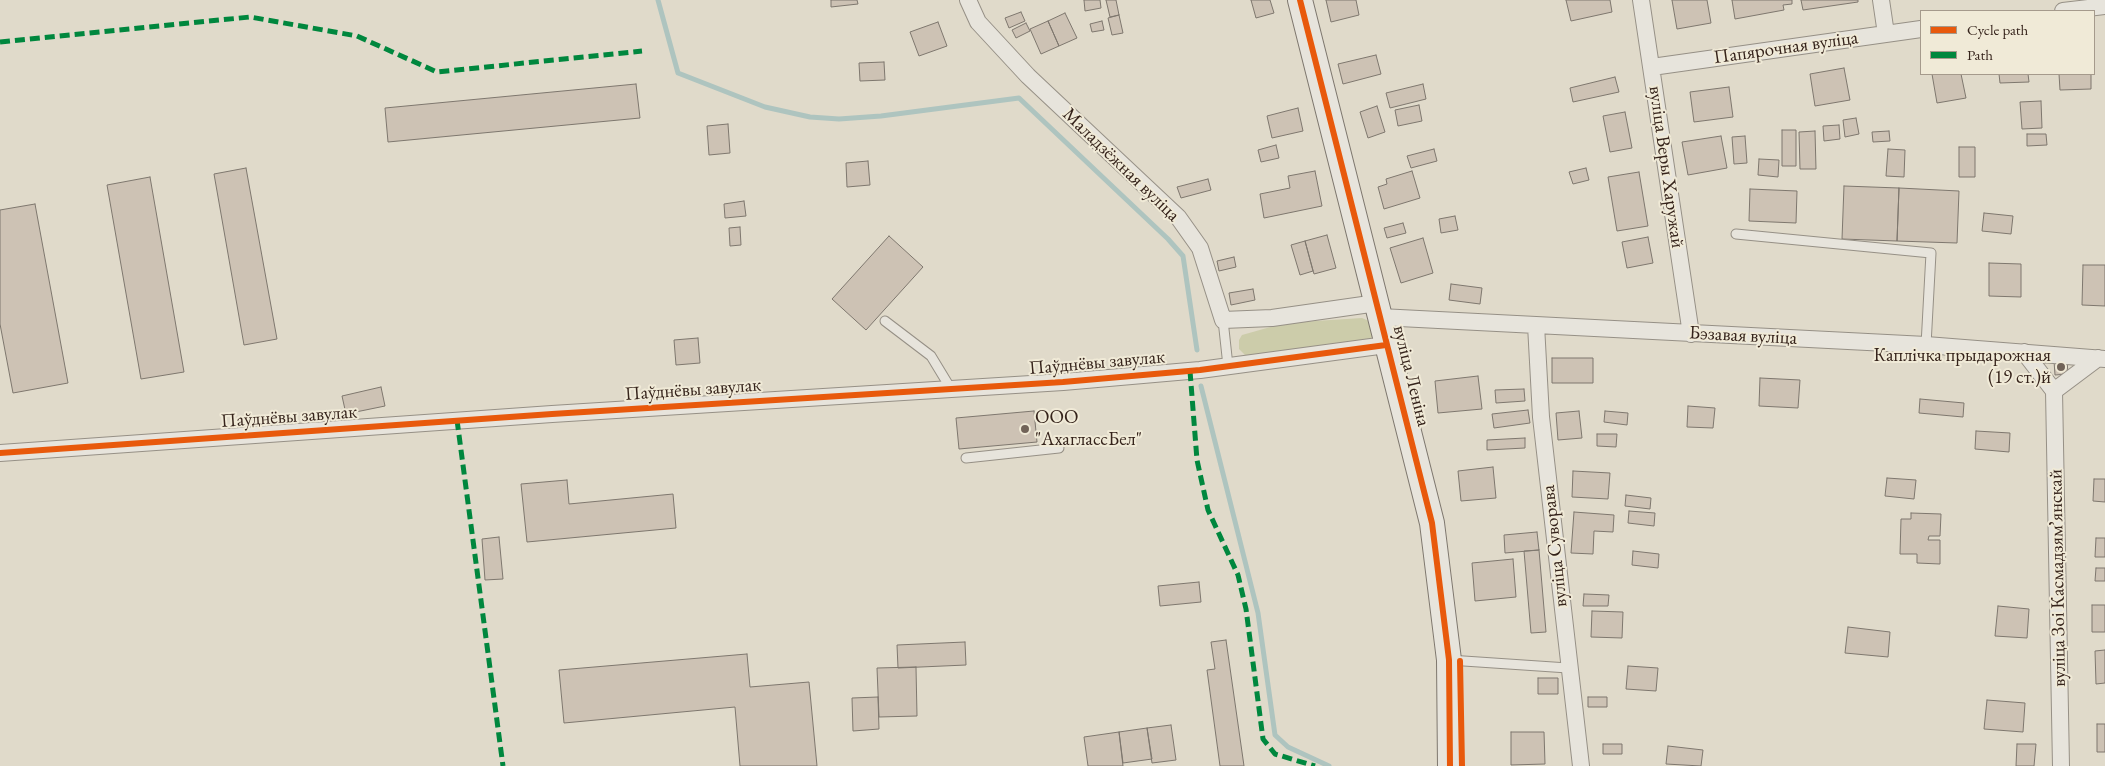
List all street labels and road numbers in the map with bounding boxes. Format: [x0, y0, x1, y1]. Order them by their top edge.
street label: Папярочная вуліца [1712, 27, 1860, 69]
street label: вуліца Веры Харужай [1643, 84, 1689, 250]
street label: Маладзёжная вуліца [1058, 103, 1184, 227]
street label: Бэзавая вуліца [1688, 322, 1798, 350]
street label: вуліца Леніна [1387, 323, 1435, 429]
street label: Паўднёвы завулак [1028, 346, 1166, 380]
street label: Паўднёвы завулак [624, 374, 762, 406]
street label: Паўднёвы завулак [220, 401, 358, 433]
street label: вуліца Зоі Касмадзямʼянскай [2045, 469, 2071, 687]
street label: вуліца Суворава [1537, 484, 1573, 608]

